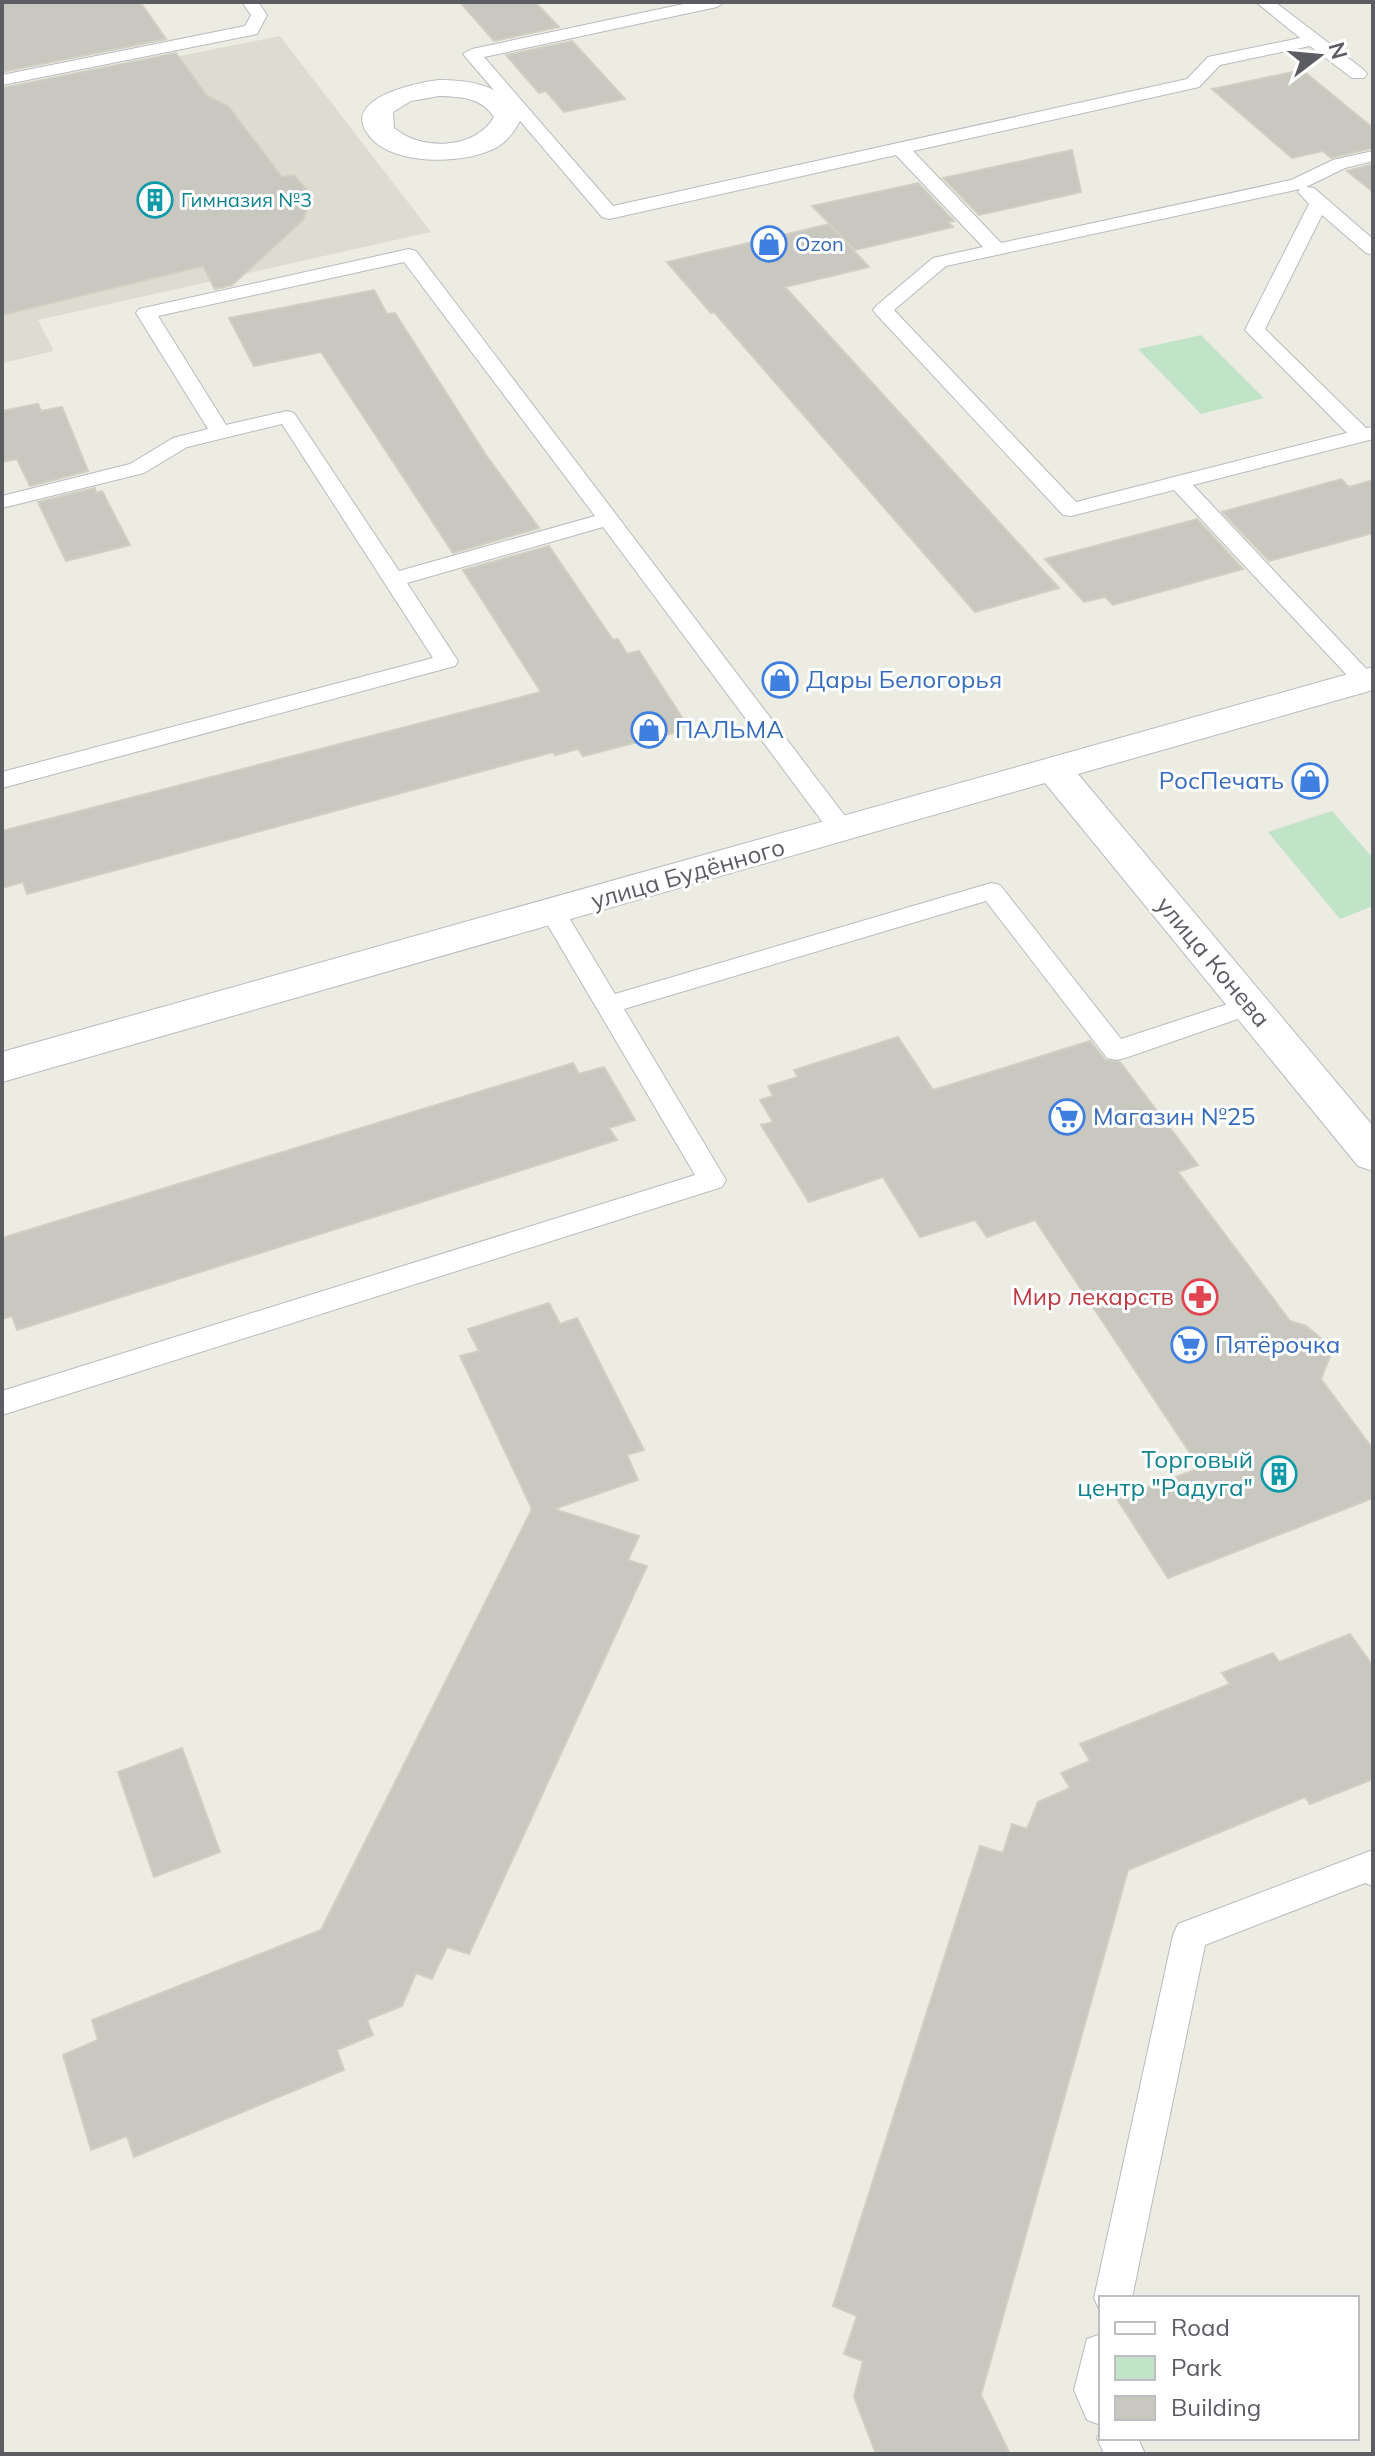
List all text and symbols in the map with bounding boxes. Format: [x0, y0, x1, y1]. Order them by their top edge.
north arrow [1279, 16, 1359, 96]
text: N [1322, 39, 1354, 62]
building icon: Гимназия №3 [136, 181, 174, 219]
place label: Гимназия №3 [181, 187, 312, 212]
shop icon: Ozon [750, 225, 788, 263]
place label: Ozon [795, 231, 844, 256]
shop icon: Дары Белогорья [761, 661, 799, 699]
place label: Дары Белогорья [806, 664, 1002, 694]
shop icon: ПАЛЬМА [630, 711, 668, 749]
place label: ПАЛЬМА [675, 714, 784, 744]
shop icon: РосПечать [1291, 762, 1329, 800]
place label: РосПечать [1159, 765, 1284, 795]
street label: улица Будённого [587, 831, 788, 915]
street label: улица Конева [1150, 890, 1277, 1033]
supermarket icon: Магазин №25 [1048, 1098, 1086, 1136]
place label: Магазин №25 [1093, 1101, 1256, 1131]
pharmacy icon: Мир лекарств [1181, 1278, 1219, 1316]
place label: Мир лекарств [1012, 1281, 1174, 1311]
supermarket icon: Пятёрочка [1170, 1326, 1208, 1364]
place label: Пятёрочка [1215, 1329, 1340, 1359]
place label: Торговый центр "Радуга" [1077, 1444, 1253, 1502]
building icon: Торговый центр "Радуга" [1260, 1455, 1298, 1493]
legend [1099, 2296, 1359, 2440]
text: Road [1171, 2312, 1230, 2342]
text: Park [1171, 2352, 1222, 2382]
text: Building [1171, 2392, 1261, 2422]

